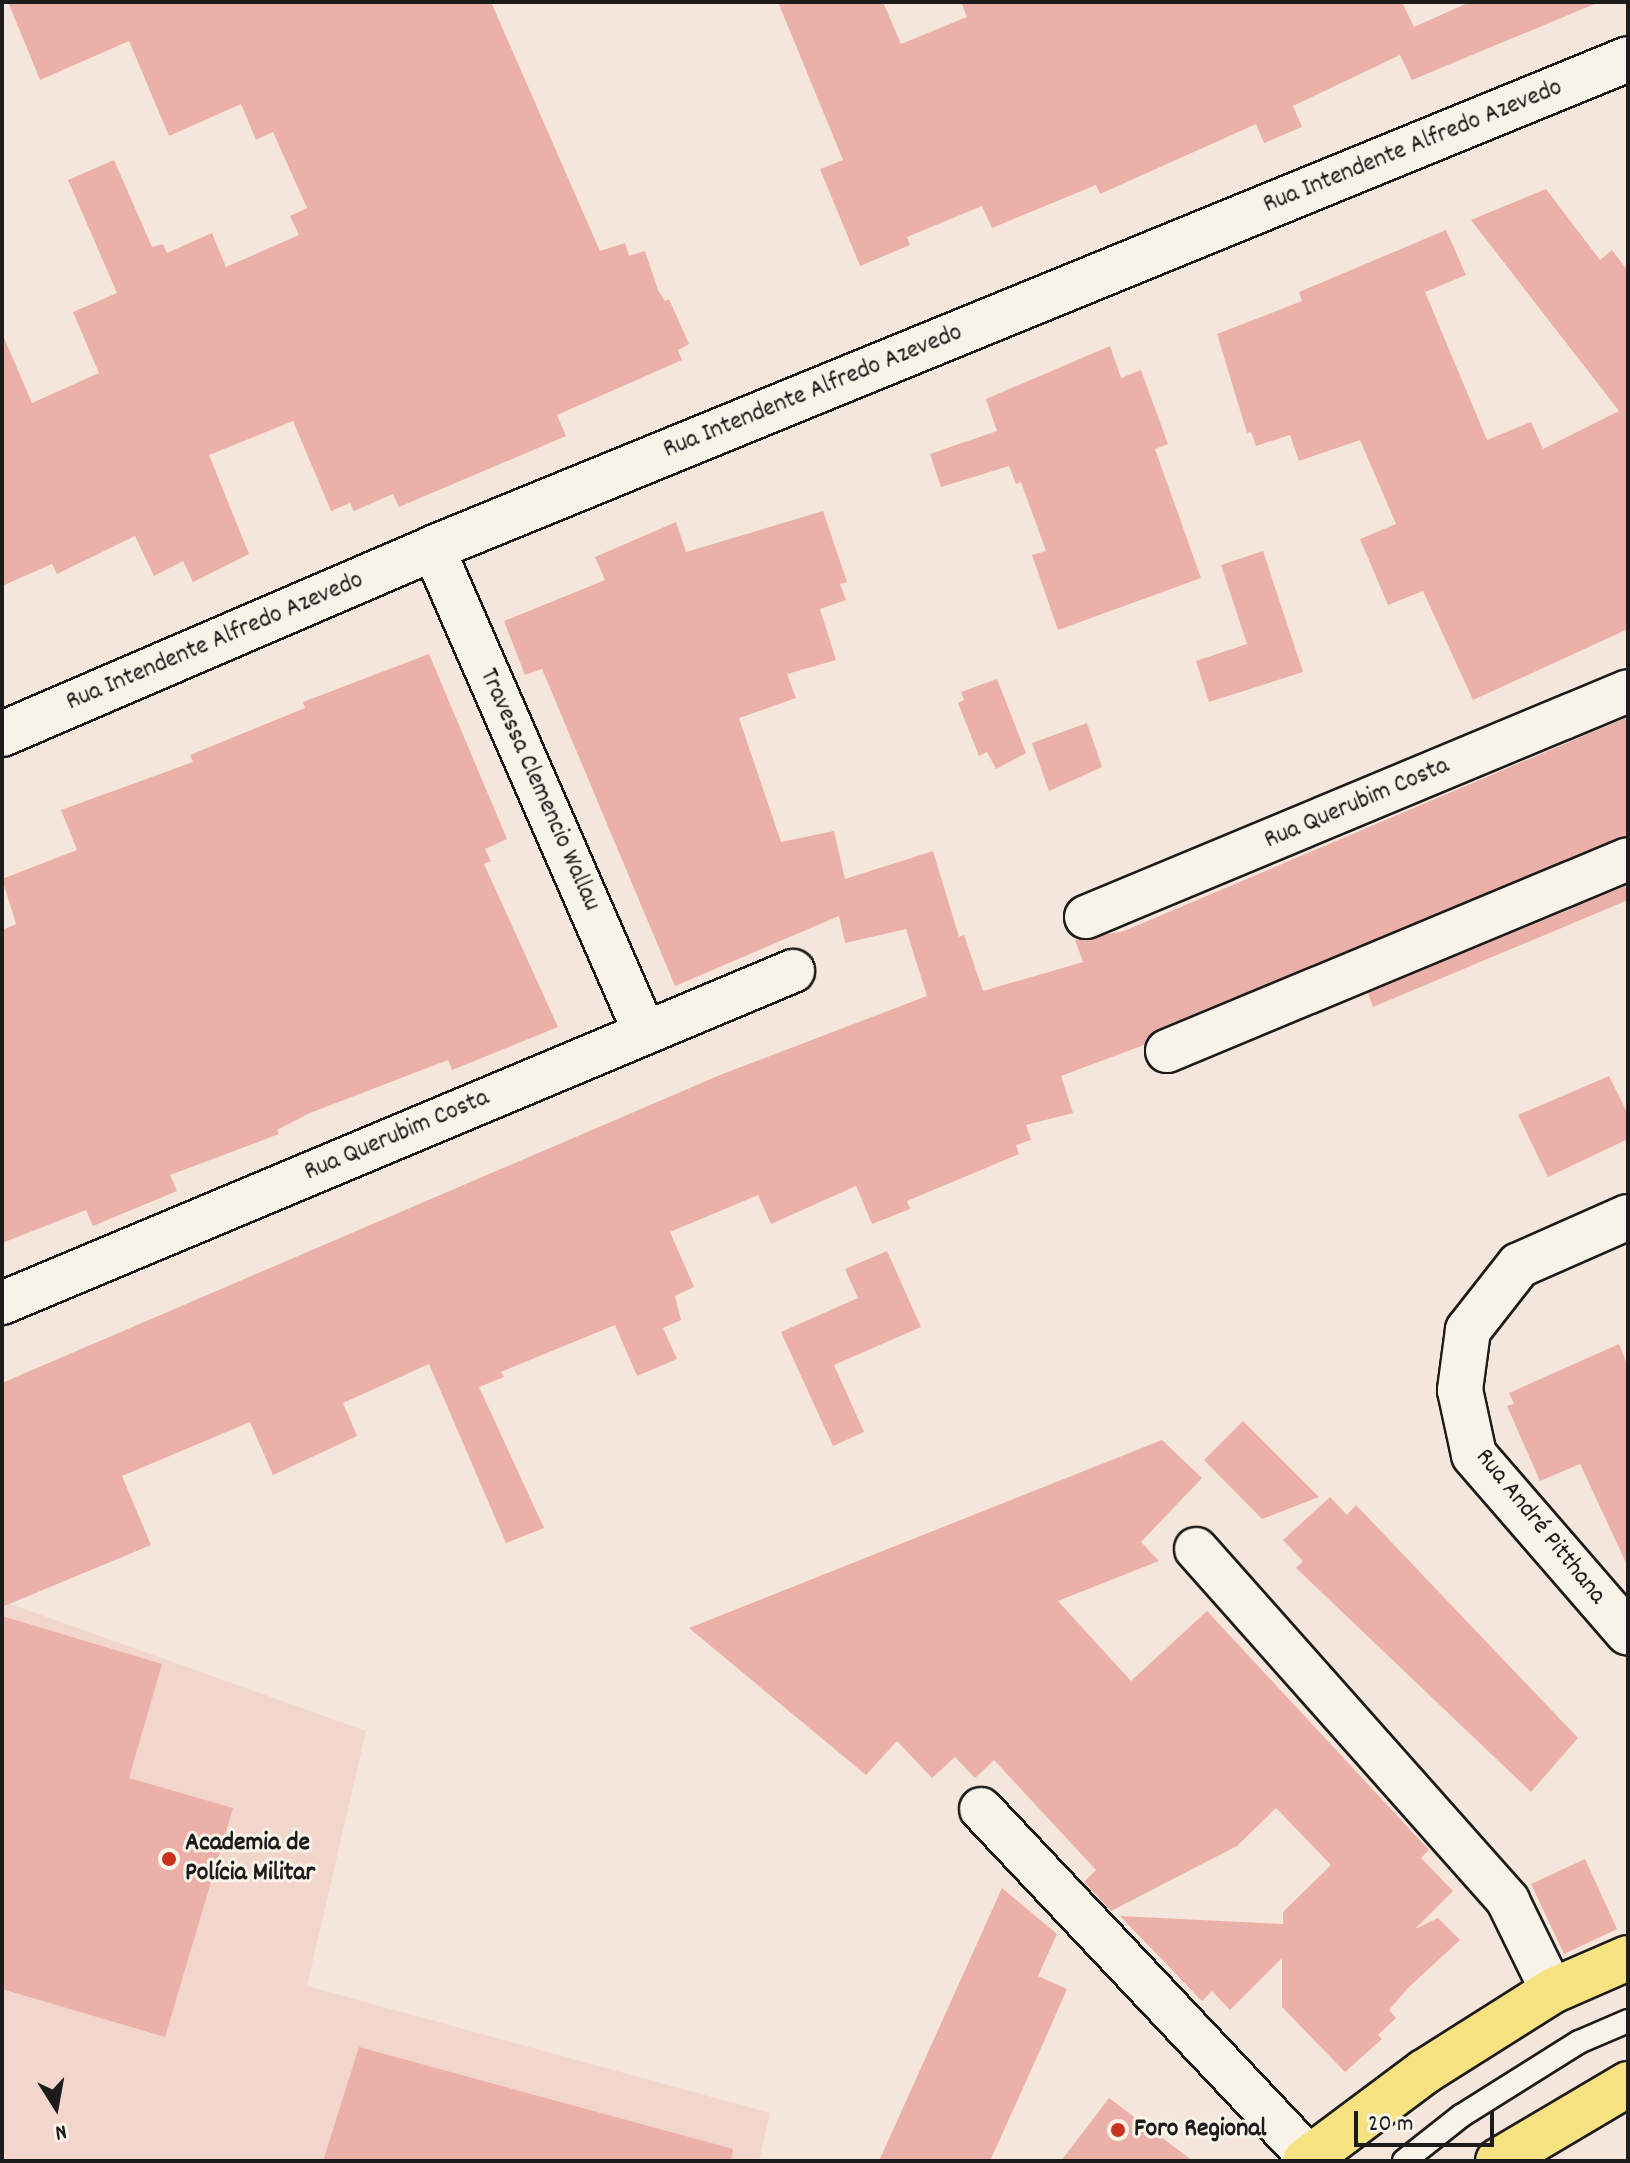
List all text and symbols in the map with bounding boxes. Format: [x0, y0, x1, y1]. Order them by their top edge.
street label: Rua Intendente Alfredo Azevedo [1259, 73, 1567, 221]
street label: Rua Intendente Alfredo Azevedo [659, 318, 967, 466]
street label: Rua Intendente Alfredo Azevedo [62, 565, 368, 719]
street label: Travessa Clemencio Wallau [471, 664, 607, 916]
street label: Rua Querubim Costa [1260, 751, 1454, 857]
street label: Rua Querubim Costa [300, 1083, 494, 1189]
street label: Rua André Pitthana [1468, 1443, 1612, 1611]
place label: Academia de Polícia Militar [185, 1828, 315, 1890]
marker: Academia de Polícia Militar [160, 1850, 178, 1868]
north arrow [16, 2067, 96, 2147]
scale bar [1358, 2095, 1498, 2145]
text: 20 m [1368, 2108, 1414, 2142]
place label: Foro Regional [1134, 2114, 1267, 2146]
text: N [52, 2115, 69, 2147]
marker: Foro Regional [1109, 2121, 1127, 2139]

